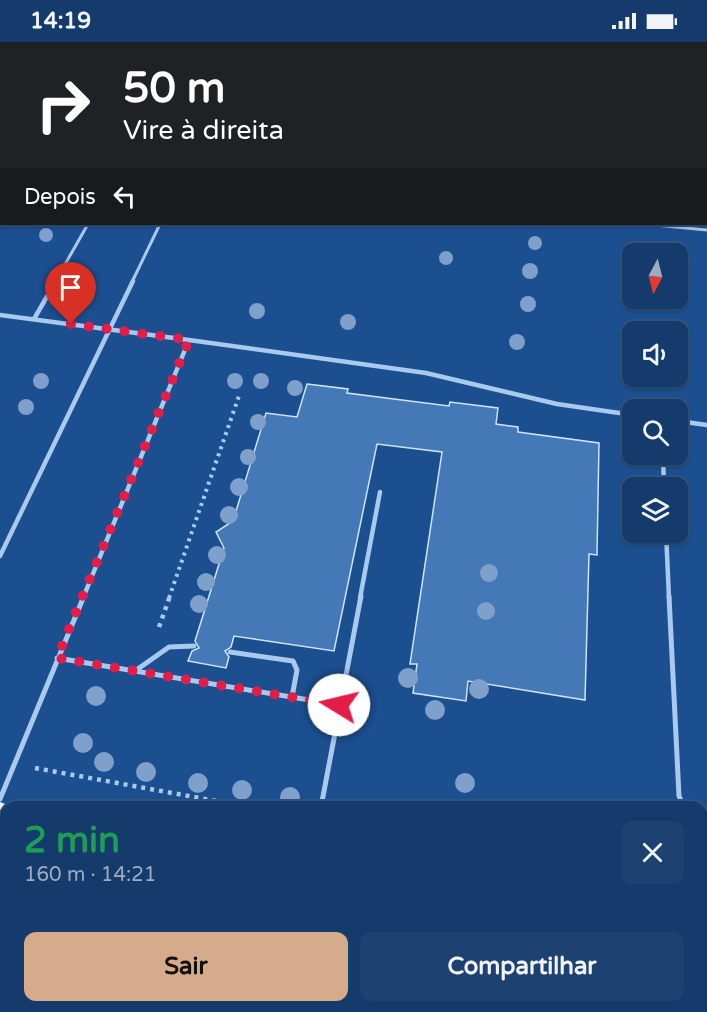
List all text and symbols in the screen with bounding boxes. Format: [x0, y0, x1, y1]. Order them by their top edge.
text: 14:19 [30, 8, 91, 34]
text: 50 m [123, 63, 225, 114]
icon: right [24, 66, 102, 144]
text: Vire à direita [123, 114, 284, 147]
icon: left [108, 180, 141, 213]
text: Depois [24, 184, 96, 210]
north arrow [622, 243, 688, 309]
map controls [622, 243, 688, 543]
pin [45, 262, 96, 324]
icon: arrive [54, 271, 87, 304]
button: sound [622, 321, 688, 387]
button: search [622, 399, 688, 465]
button: layers [622, 477, 688, 543]
position arrow [307, 673, 371, 737]
text: 2 min [24, 819, 120, 862]
button: close [621, 821, 684, 884]
text: 160 m · 14:21 [24, 863, 156, 887]
button: Sair [24, 932, 348, 1001]
button: Compartilhar [360, 932, 684, 1001]

